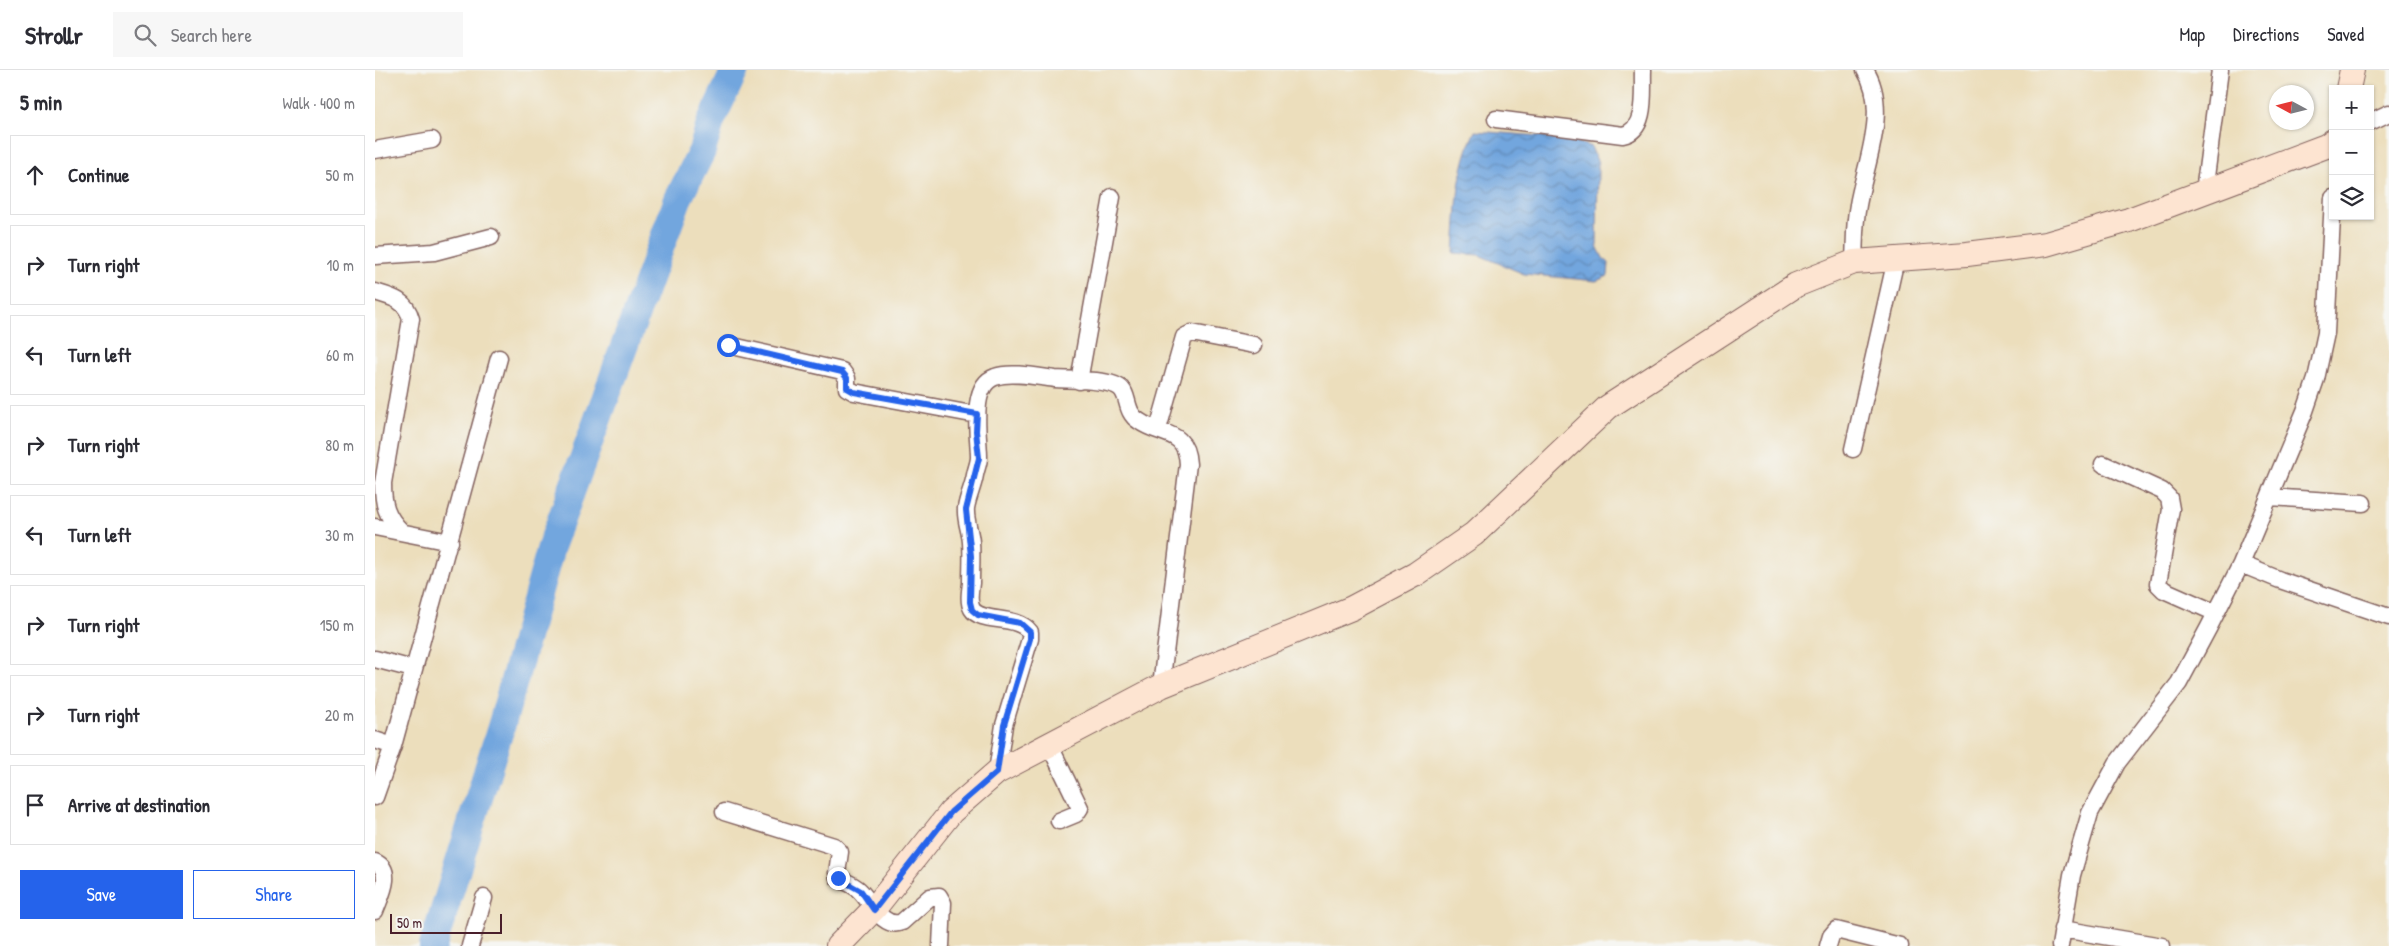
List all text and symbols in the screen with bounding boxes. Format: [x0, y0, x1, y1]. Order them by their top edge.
search box [113, 12, 463, 57]
text: Strollr [25, 19, 83, 51]
icon: search [131, 21, 159, 49]
text: Search here [171, 22, 252, 48]
text: Map [2180, 22, 2205, 47]
text: Directions [2233, 22, 2299, 47]
text: Saved [2327, 22, 2364, 47]
north arrow [2269, 85, 2314, 130]
map controls [2329, 85, 2374, 220]
button: + [2329, 85, 2374, 130]
text: 5 min [20, 88, 62, 117]
text: Walk · 400 m [283, 92, 355, 114]
button: − [2329, 130, 2374, 175]
icon: ahead [21, 161, 49, 189]
text: Continue [68, 162, 129, 188]
text: 50 m [326, 164, 354, 186]
button: layers [2329, 175, 2374, 220]
icon: right [21, 251, 49, 279]
text: Turn right [68, 252, 139, 278]
text: 10 m [326, 254, 354, 276]
route start [717, 334, 740, 357]
icon: left [21, 341, 49, 369]
text: Turn left [68, 342, 131, 368]
text: 60 m [326, 344, 354, 366]
icon: right [21, 431, 49, 459]
text: Turn right [68, 432, 139, 458]
text: 80 m [325, 434, 354, 456]
icon: left [21, 521, 49, 549]
text: Turn left [68, 522, 131, 548]
text: 30 m [325, 524, 354, 546]
icon: right [21, 611, 49, 639]
text: Turn right [68, 612, 139, 638]
text: 150 m [320, 614, 354, 636]
icon: right [21, 701, 49, 729]
text: Turn right [68, 702, 139, 728]
text: 20 m [325, 704, 354, 726]
icon: arrive [21, 791, 49, 819]
text: Arrive at destination [68, 792, 210, 818]
route end [827, 867, 850, 890]
button: Save [20, 870, 183, 919]
button: Share [193, 870, 355, 919]
scale bar [390, 911, 503, 934]
text: 50 m [397, 913, 422, 932]

